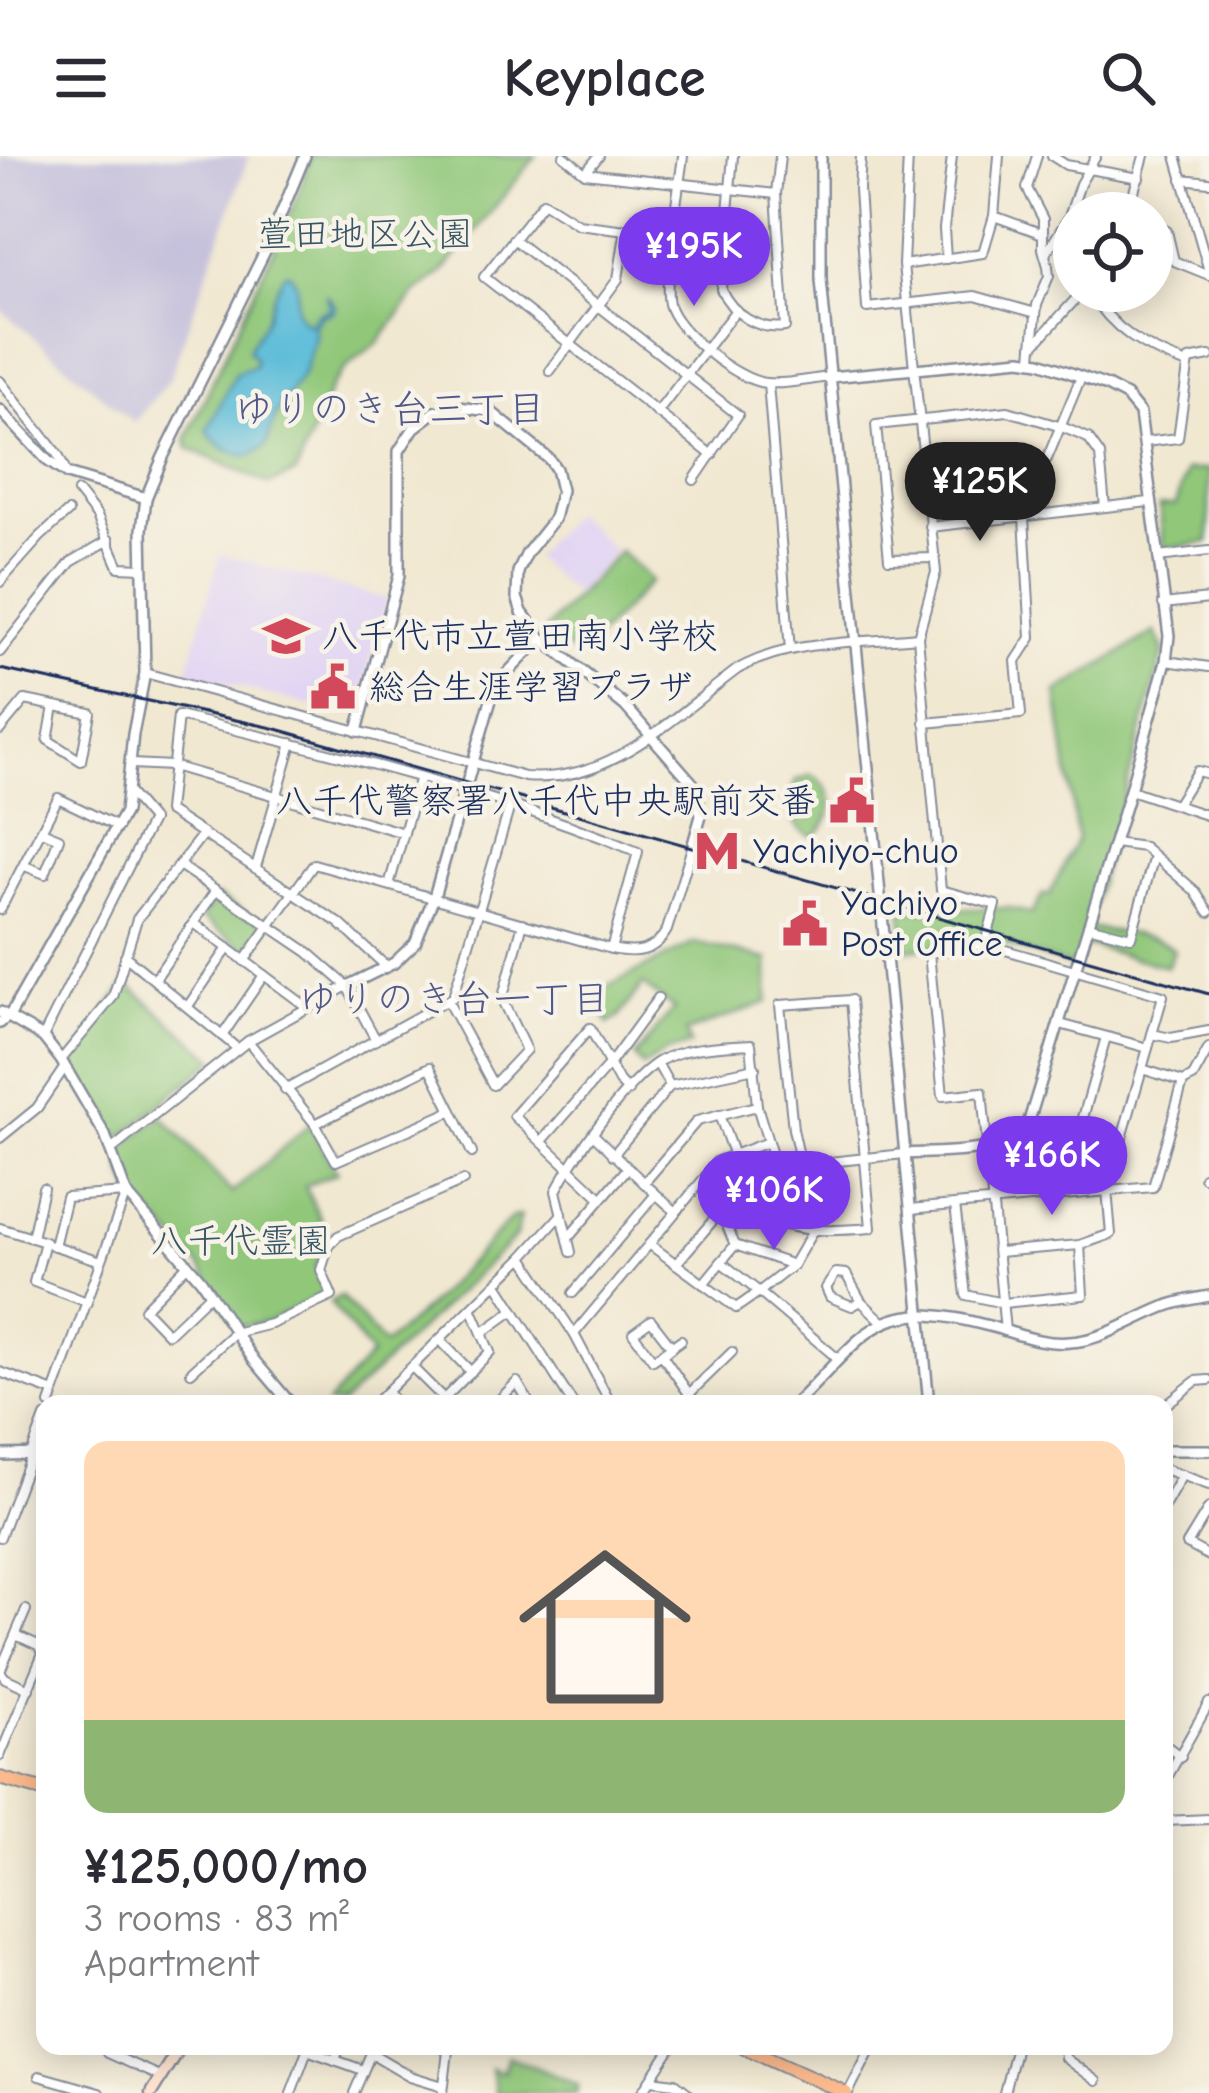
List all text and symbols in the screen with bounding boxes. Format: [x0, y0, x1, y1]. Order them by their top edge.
icon: menu [48, 45, 114, 111]
icon: search [1095, 45, 1161, 111]
text: Keyplace [504, 47, 705, 110]
map controls [1053, 192, 1173, 312]
button: locate [1053, 192, 1173, 312]
pin: ¥195K [610, 207, 778, 309]
park label: 萱田地区公園 [257, 214, 473, 255]
text: ¥195K [645, 223, 743, 268]
district label: ゆりのき台三丁目 [234, 387, 546, 432]
pin: ¥125K [896, 442, 1064, 544]
text: ¥125K [932, 458, 1028, 503]
school or university icon: 八千代市立萱田南小学校 [261, 611, 311, 661]
place label: 八千代市立萱田南小学校 [322, 616, 718, 657]
public building icon: 総合生涯学習プラザ [308, 662, 358, 712]
place label: 総合生涯学習プラザ [369, 667, 693, 708]
public building icon: 八千代警察署八千代中央駅前交番 [827, 776, 877, 826]
place label: 八千代警察署八千代中央駅前交番 [276, 781, 816, 822]
metro station icon: Yachiyo-chuo [692, 826, 742, 876]
place label: Yachiyo-chuo [753, 831, 959, 872]
place label: Yachiyo Post Office [841, 883, 1003, 965]
public building icon: Yachiyo Post Office [780, 899, 830, 949]
district label: ゆりのき台一丁目 [298, 977, 610, 1022]
pin: ¥166K [968, 1116, 1136, 1218]
text: ¥166K [1003, 1132, 1101, 1177]
pin: ¥106K [690, 1151, 858, 1253]
text: ¥106K [724, 1167, 824, 1212]
park label: 八千代霊園 [151, 1221, 331, 1262]
icon: home [497, 1519, 713, 1735]
text: ¥125,000/mo [84, 1837, 368, 1896]
text: 3 rooms · 83 m² [84, 1896, 349, 1941]
text: Apartment [84, 1941, 259, 1986]

